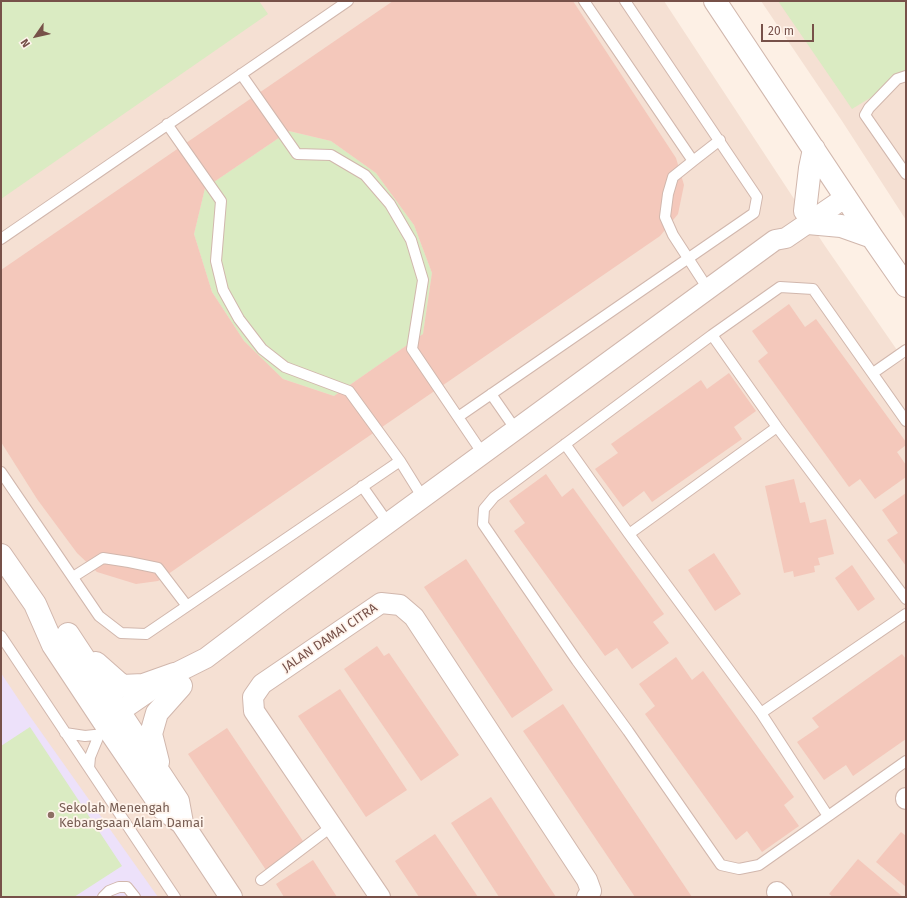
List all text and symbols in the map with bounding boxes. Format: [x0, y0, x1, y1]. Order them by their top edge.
north arrow [16, 16, 56, 56]
scale bar [763, 16, 816, 42]
text: 20 m [768, 24, 794, 38]
text: N [18, 36, 33, 50]
street label: JALAN DAMAI CITRA [279, 600, 381, 676]
place label: Sekolah Menengah Kebangsaan Alam Damai [59, 800, 204, 831]
marker: Sekolah Menengah Kebangsaan Alam Damai [46, 810, 56, 820]

